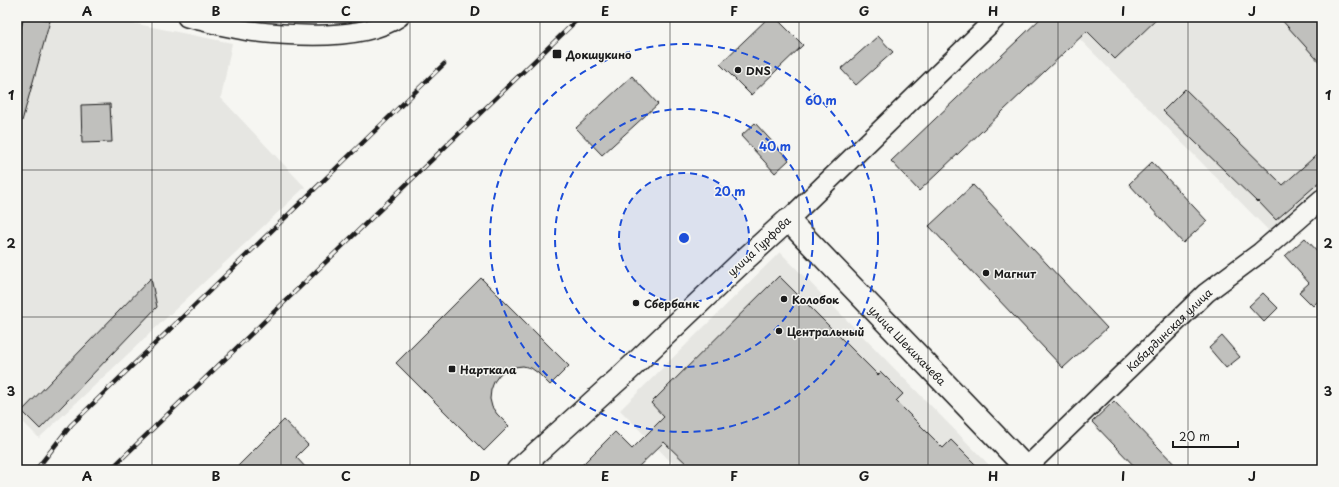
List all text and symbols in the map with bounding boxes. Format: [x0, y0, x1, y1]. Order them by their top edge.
text: A [82, 1, 92, 20]
text: B [212, 1, 221, 20]
text: C [341, 1, 351, 20]
text: D [470, 1, 480, 20]
text: E [601, 1, 609, 20]
text: F [730, 1, 738, 20]
text: G [859, 1, 869, 20]
text: H [988, 1, 998, 20]
text: I [1121, 1, 1125, 20]
text: J [1248, 1, 1256, 20]
place label: Докшукино [565, 46, 632, 63]
marker: Докшукино [551, 48, 563, 60]
place label: DNS [746, 62, 771, 79]
marker: DNS [733, 65, 743, 75]
text: 1 [8, 85, 14, 104]
text: 1 [1325, 85, 1331, 104]
text: 60 m [805, 91, 837, 109]
text: 40 m [759, 137, 791, 155]
text: 20 m [714, 182, 746, 200]
street label: улица Гурфова [723, 212, 795, 280]
centre of rings [677, 231, 691, 245]
text: 2 [6, 233, 16, 252]
text: 2 [1323, 233, 1333, 252]
place label: Магнит [994, 265, 1036, 282]
marker: Магнит [981, 268, 991, 278]
street label: Кабардинская улица [1122, 283, 1215, 375]
place label: Колобок [792, 291, 840, 308]
marker: Колобок [779, 294, 789, 304]
place label: Сбербанк [644, 295, 700, 312]
marker: Сбербанк [631, 298, 641, 308]
street label: улица Шекихачева [865, 301, 950, 389]
place label: Центральный [787, 323, 865, 340]
marker: Центральный [774, 326, 784, 336]
place label: Нарткала [460, 361, 517, 378]
marker: Нарткала [447, 364, 457, 374]
text: 3 [7, 381, 16, 400]
text: 3 [1324, 381, 1333, 400]
scale bar [1173, 423, 1238, 449]
text: 20 m [1179, 427, 1210, 445]
text: A [82, 466, 92, 485]
text: B [212, 466, 221, 485]
text: C [341, 466, 351, 485]
text: D [470, 466, 480, 485]
text: E [601, 466, 609, 485]
text: F [730, 466, 738, 485]
text: G [859, 466, 869, 485]
text: H [988, 466, 998, 485]
text: I [1121, 466, 1125, 485]
text: J [1248, 466, 1256, 485]

